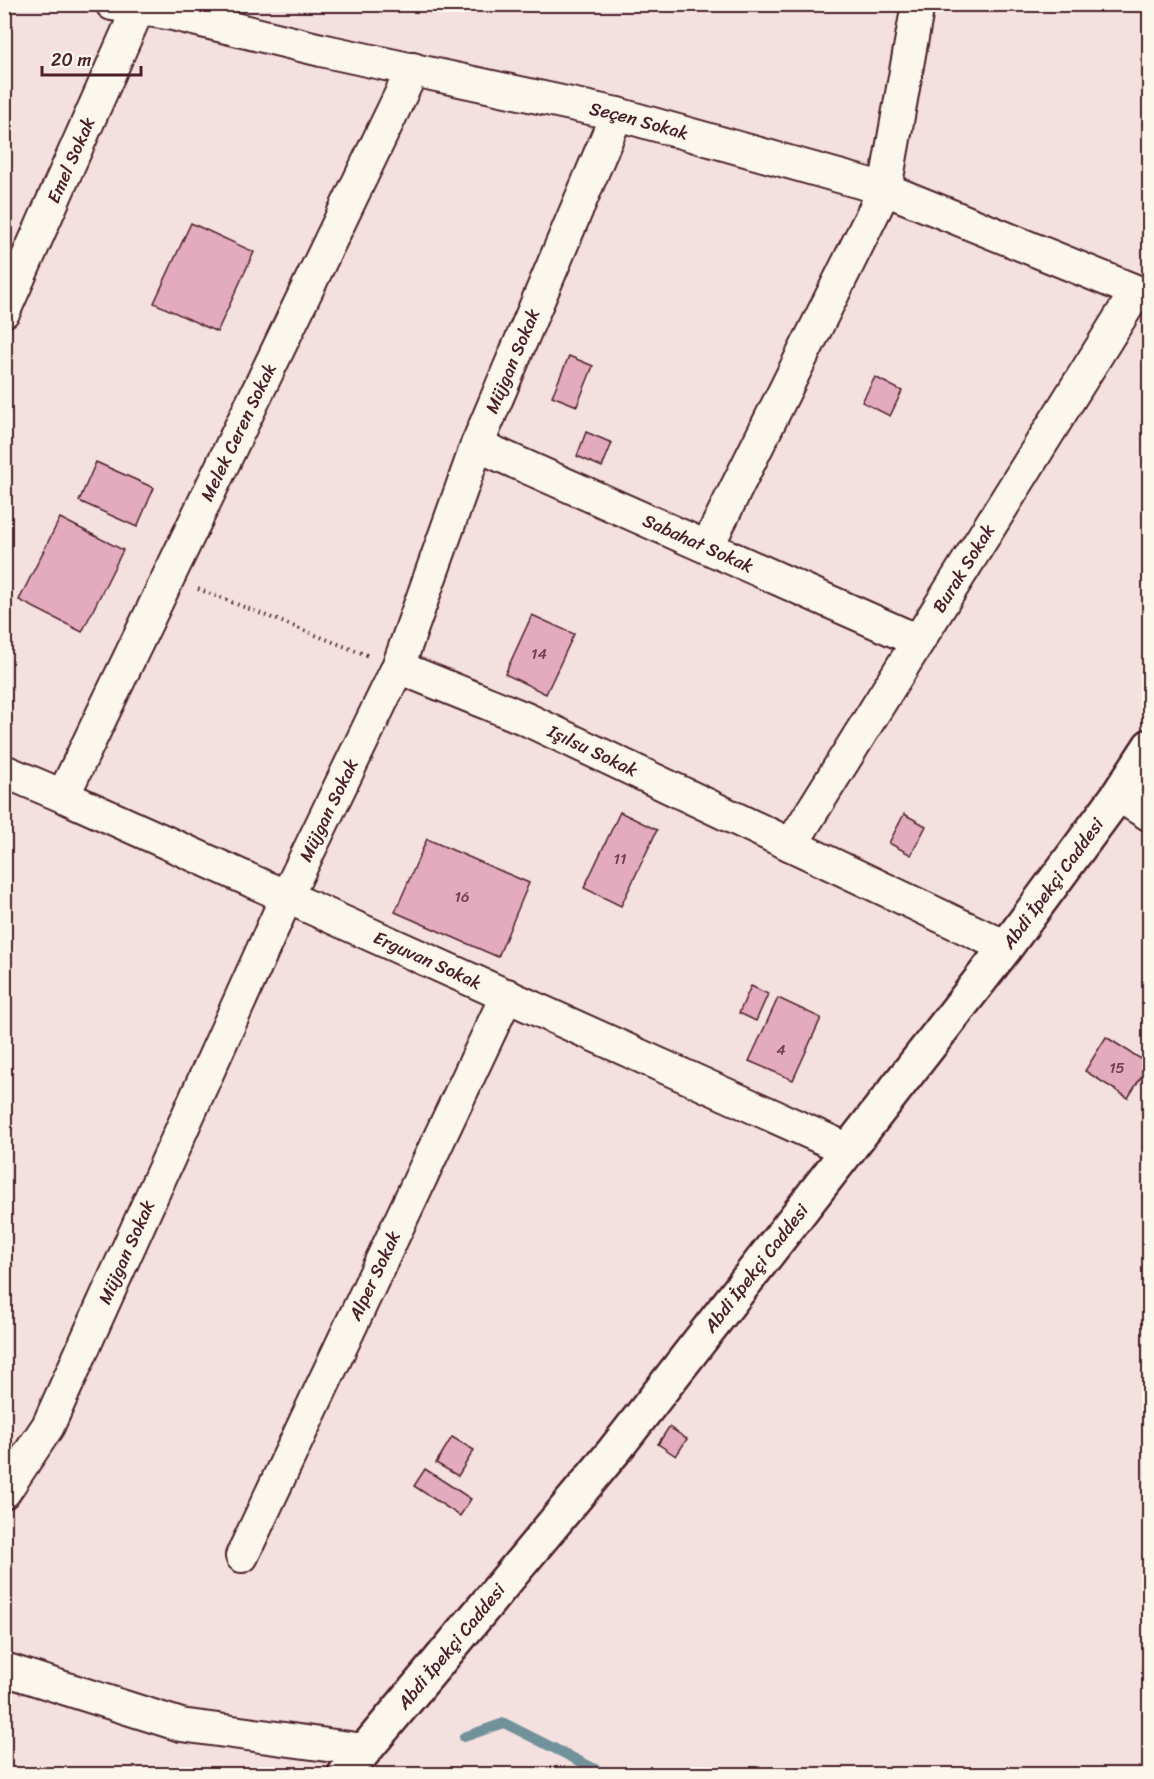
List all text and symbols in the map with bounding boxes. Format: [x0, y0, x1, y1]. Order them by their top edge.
scale bar [42, 39, 141, 77]
text: 20 m [51, 44, 91, 76]
street label: Seçen Sokak [586, 92, 692, 149]
street label: Emel Sokak [38, 111, 104, 209]
street label: Müjgan Sokak [476, 303, 549, 419]
street label: Melek Ceren Sokak [191, 357, 285, 507]
street label: Sabahat Sokak [638, 505, 759, 582]
street label: Burak Sokak [923, 517, 1004, 619]
house number: 14 [531, 641, 547, 667]
street label: Işılsu Sokak [541, 715, 644, 786]
street label: Müjgan Sokak [290, 753, 367, 867]
street label: Abdi İpekçi Caddesi [993, 810, 1113, 957]
house number: 11 [614, 846, 626, 872]
house number: 16 [455, 884, 469, 910]
street label: Erguvan Sokak [368, 922, 487, 999]
house number: 4 [776, 1037, 786, 1063]
house number: 15 [1109, 1055, 1125, 1081]
street label: Müjgan Sokak [89, 1194, 164, 1310]
street label: Abdi İpekçi Caddesi [695, 1196, 818, 1341]
street label: Alper Sokak [339, 1225, 410, 1327]
street label: Abdi İpekçi Caddesi [388, 1575, 514, 1718]

